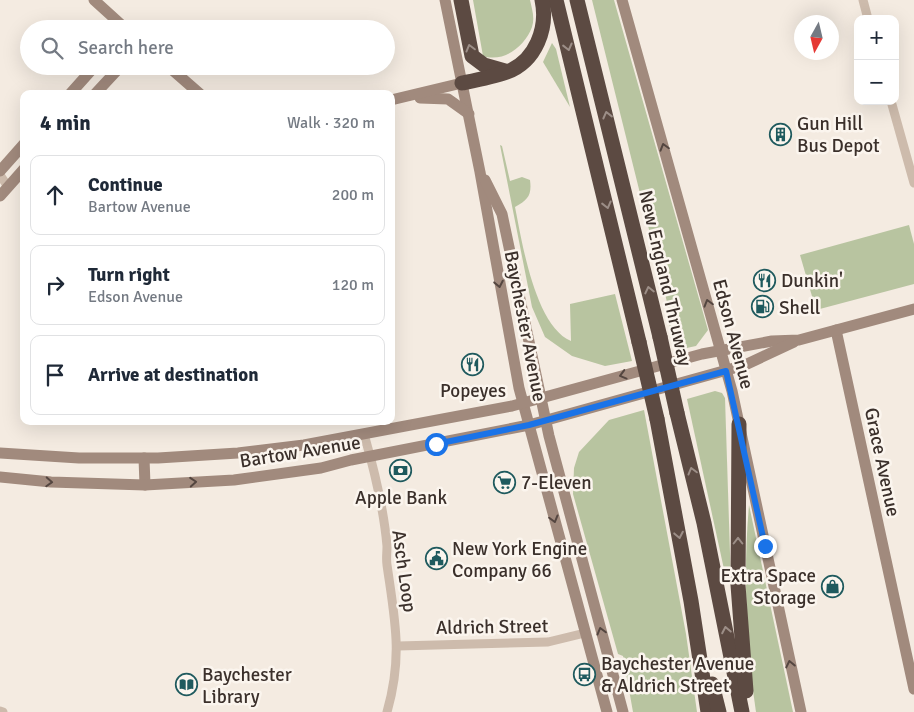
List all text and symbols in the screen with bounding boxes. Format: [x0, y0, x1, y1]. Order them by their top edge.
north arrow [794, 15, 839, 60]
map controls [854, 15, 899, 105]
button: + [854, 15, 899, 60]
search box [20, 20, 395, 75]
icon: search [38, 34, 66, 62]
text: Search here [78, 36, 174, 60]
one-way arrow [562, 43, 573, 52]
one-way arrow [466, 44, 476, 53]
button: − [854, 60, 899, 105]
text: 4 min [40, 110, 91, 136]
one-way arrow [602, 110, 613, 119]
place label: Gun Hill Bus Depot [797, 112, 880, 158]
text: Walk · 320 m [287, 113, 375, 133]
building icon: Gun Hill Bus Depot [769, 122, 793, 146]
one-way arrow [659, 144, 669, 152]
text: Continue [88, 173, 163, 197]
icon: ahead [41, 181, 69, 209]
text: 200 m [332, 185, 374, 205]
street label: New England Thruway [633, 188, 697, 369]
text: Bartow Avenue [88, 197, 191, 217]
one-way arrow [601, 200, 612, 209]
street label: Baychester Avenue [499, 249, 551, 404]
text: Turn right [88, 263, 170, 287]
restaurant icon: Dunkin' [753, 268, 777, 292]
place label: Dunkin' [781, 269, 843, 293]
icon: right [41, 271, 69, 299]
text: 120 m [332, 275, 374, 295]
street label: Edson Avenue [707, 277, 759, 392]
one-way arrow [493, 279, 504, 288]
one-way arrow [644, 285, 655, 294]
text: Edson Avenue [88, 287, 183, 307]
fuel station icon: Shell [751, 295, 775, 319]
place label: Shell [779, 296, 820, 320]
one-way arrow [703, 299, 714, 308]
restaurant icon: Popeyes [461, 352, 485, 376]
icon: arrive [41, 361, 69, 389]
text: Arrive at destination [88, 363, 259, 387]
one-way arrow [619, 370, 627, 380]
place label: Popeyes [440, 379, 506, 403]
street label: Grace Avenue [859, 406, 905, 519]
street label: Bartow Avenue [238, 431, 362, 473]
route start [425, 433, 448, 456]
bank icon: Apple Bank [389, 459, 413, 483]
one-way arrow [687, 467, 697, 475]
supermarket icon: 7-Eleven [493, 470, 517, 494]
place label: 7-Eleven [521, 471, 592, 495]
one-way arrow [45, 476, 53, 487]
one-way arrow [190, 477, 198, 488]
place label: Apple Bank [355, 486, 447, 510]
one-way arrow [548, 515, 558, 523]
street label: Asch Loop [386, 529, 422, 614]
one-way arrow [673, 531, 684, 540]
route end [754, 535, 777, 558]
place label: New York Engine Company 66 [452, 537, 587, 583]
one-way arrow [733, 537, 743, 544]
public building icon: New York Engine Company 66 [424, 547, 448, 571]
place label: Extra Space Storage [721, 564, 816, 610]
shop icon: Extra Space Storage [820, 574, 844, 598]
street label: Aldrich Street [436, 614, 549, 640]
one-way arrow [721, 625, 731, 634]
one-way arrow [596, 627, 607, 636]
place label: Baychester Avenue & Aldrich Street [601, 652, 754, 698]
one-way arrow [786, 660, 796, 669]
bus stop icon: Baychester Avenue & Aldrich Street [573, 662, 597, 686]
place label: Baychester Library [202, 663, 292, 709]
library icon: Baychester Library [174, 673, 198, 697]

